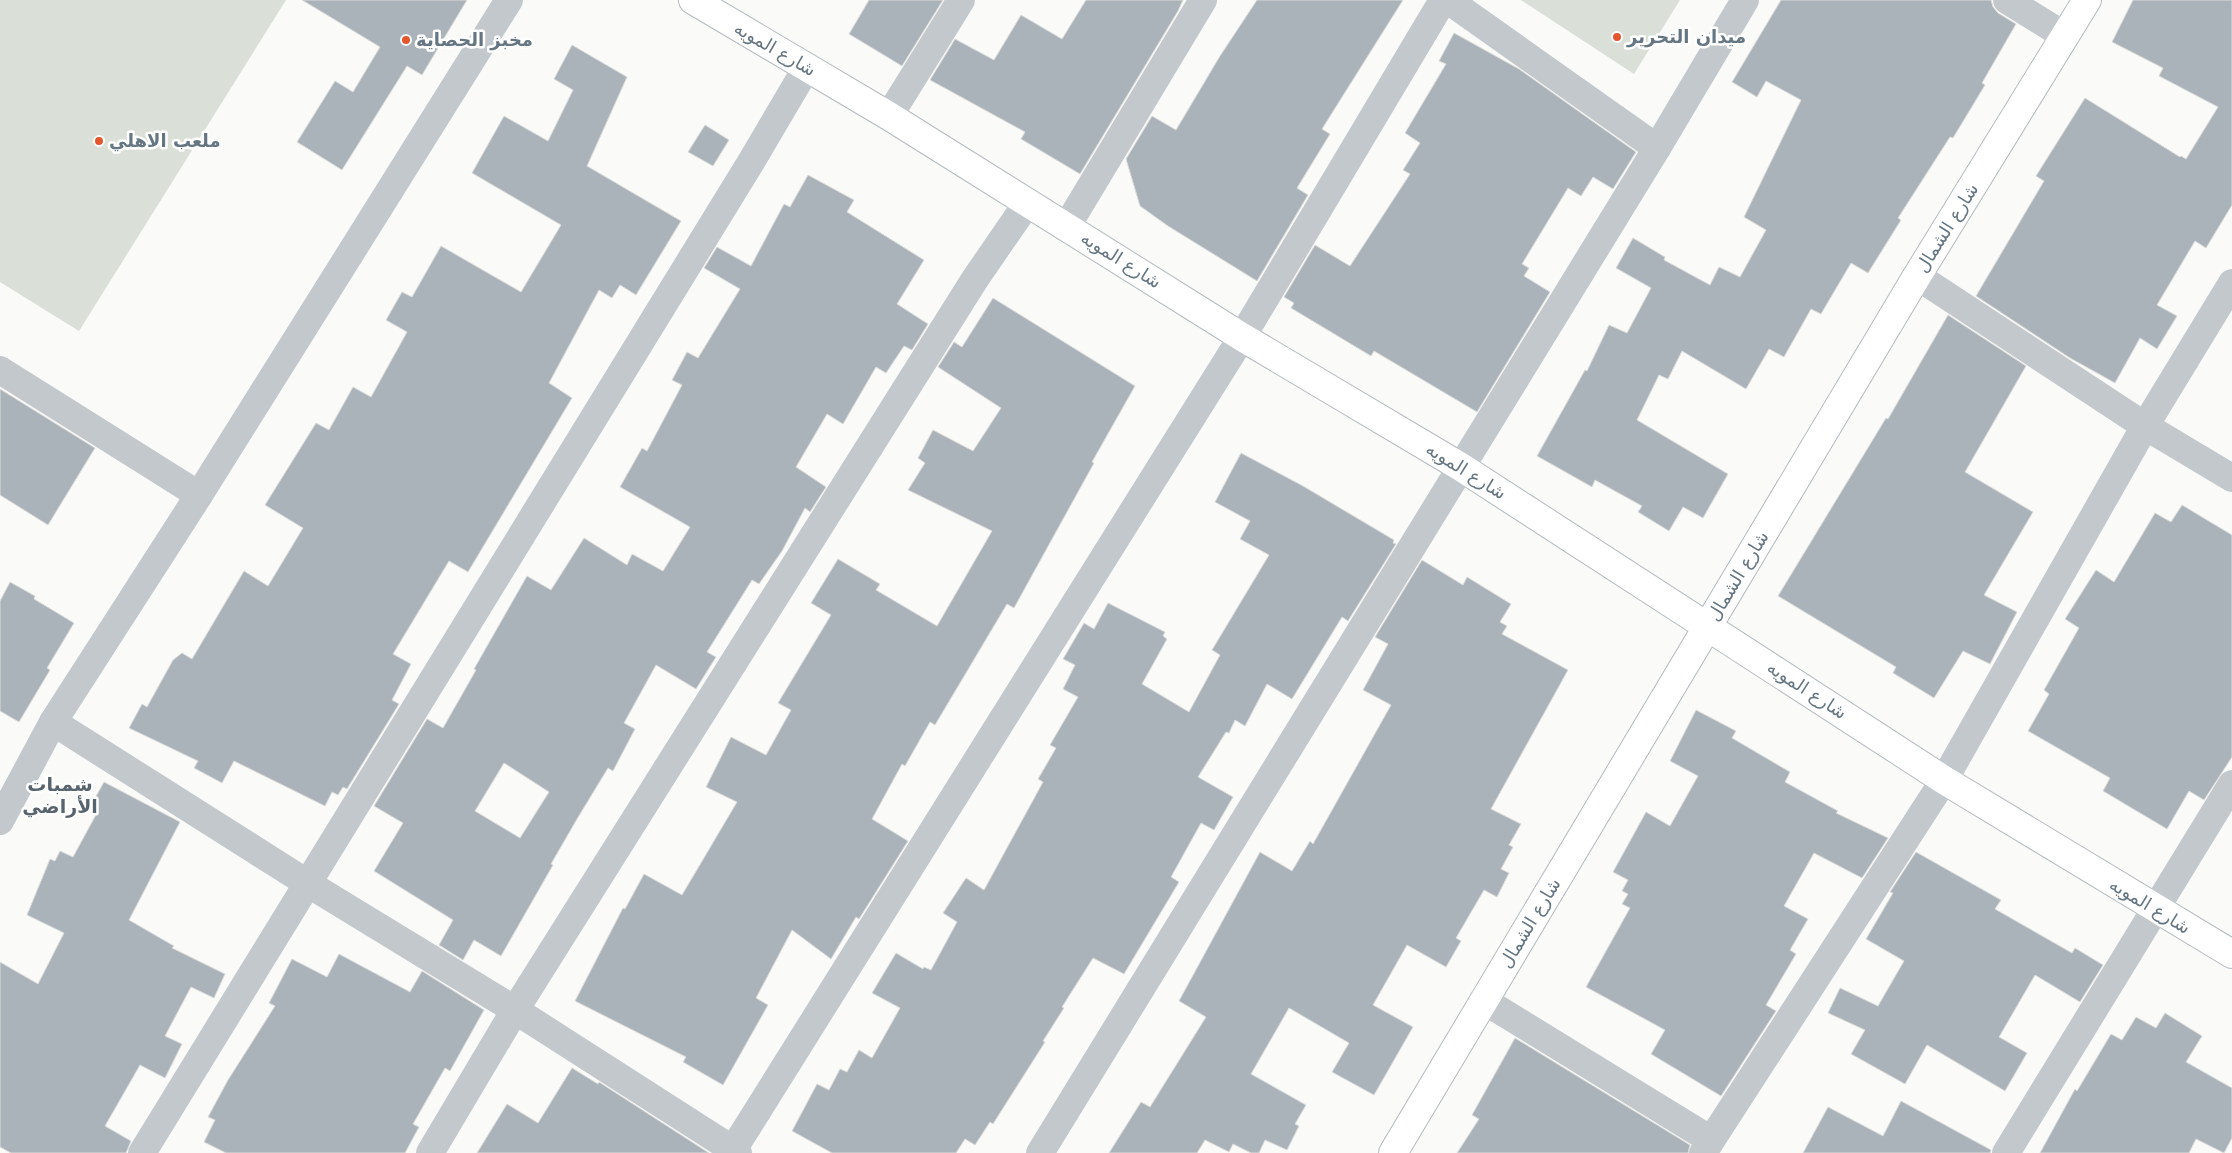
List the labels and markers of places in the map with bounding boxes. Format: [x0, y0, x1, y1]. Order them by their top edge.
place label: ميدان التحرير [1626, 26, 1746, 48]
place label: مخبز الحصاية [416, 29, 533, 51]
marker: ميدان التحرير [1611, 31, 1623, 43]
marker: مخبز الحصاية [400, 34, 412, 46]
place label: ملعب الاهلي [109, 130, 221, 152]
marker: ملعب الاهلي [93, 135, 105, 147]

